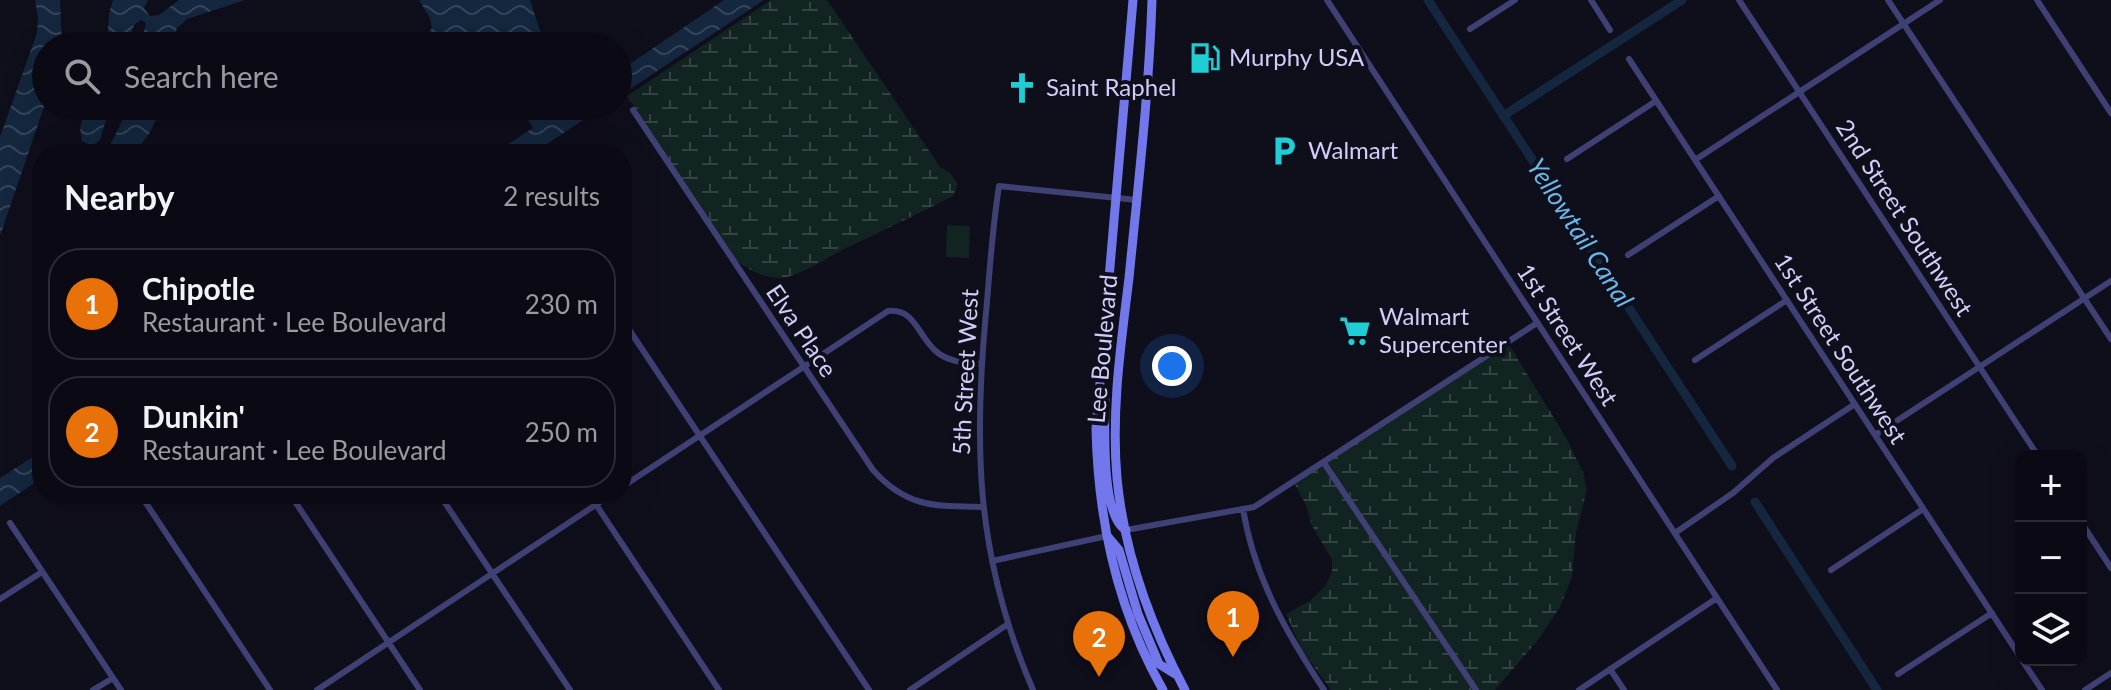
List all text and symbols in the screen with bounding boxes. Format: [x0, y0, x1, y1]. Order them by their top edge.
search box [32, 32, 632, 120]
fuel station icon: Murphy USA [1188, 41, 1222, 75]
place label: Murphy USA [1229, 42, 1365, 71]
icon: search [60, 54, 104, 98]
text: Search here [124, 58, 279, 94]
church icon: Saint Raphel [1005, 71, 1039, 105]
place label: Saint Raphel [1046, 72, 1176, 101]
street label: 2nd Street Southwest [1831, 113, 1980, 321]
parking icon: Walmart [1267, 134, 1301, 168]
place label: Walmart [1308, 135, 1398, 164]
water label: Yellowtail Canal [1521, 152, 1641, 313]
text: Nearby [64, 176, 175, 217]
text: 2 results [503, 180, 600, 212]
street label: 1st Street Southwest [1769, 248, 1914, 449]
street label: 1st Street West [1512, 258, 1625, 411]
text: Chipotle [142, 270, 255, 306]
street label: Lee Boulevard [1081, 273, 1122, 424]
street label: Elva Place [761, 278, 844, 382]
text: 1 [84, 288, 100, 320]
text: 230 m [525, 288, 598, 320]
street label: 5th Street West [946, 288, 983, 456]
place label: Walmart Supercenter [1379, 301, 1507, 358]
text: Restaurant · Lee Boulevard [142, 306, 447, 338]
supermarket icon: Walmart Supercenter [1338, 314, 1372, 348]
your location [1152, 346, 1192, 386]
text: Dunkin' [142, 398, 245, 434]
text: 2 [84, 416, 100, 448]
text: 250 m [525, 416, 598, 448]
text: Restaurant · Lee Boulevard [142, 434, 447, 466]
map controls [2015, 450, 2087, 666]
button: + [2015, 450, 2087, 522]
button: − [2015, 522, 2087, 594]
pin: 1 [1207, 591, 1259, 657]
button: layers [2015, 594, 2087, 666]
pin: 2 [1073, 611, 1125, 677]

